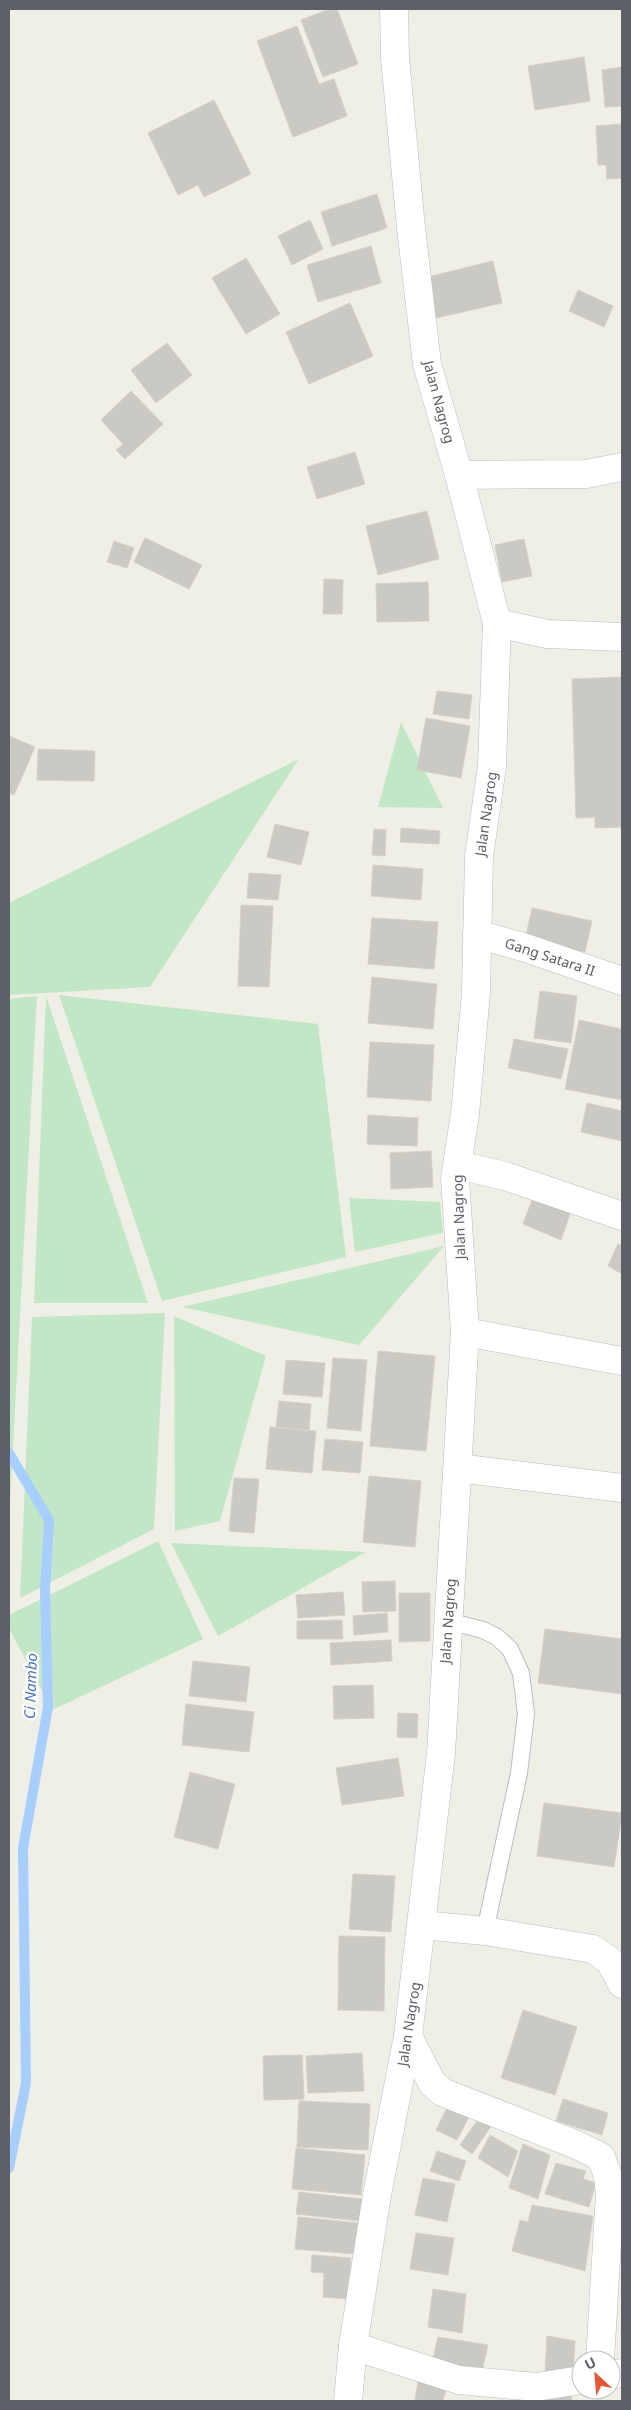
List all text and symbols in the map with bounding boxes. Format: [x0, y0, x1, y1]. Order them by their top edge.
street label: Jalan Nagrog [419, 356, 460, 445]
street label: Jalan Nagrog [470, 770, 501, 859]
street label: Gang Satara II [503, 933, 598, 980]
street label: Jalan Nagrog [448, 1174, 470, 1262]
street label: Jalan Nagrog [435, 1578, 460, 1666]
water label: Ci Nambo [19, 1653, 41, 1719]
street label: Jalan Nagrog [392, 1980, 425, 2069]
north arrow [571, 2350, 621, 2400]
text: U [581, 2352, 599, 2374]

